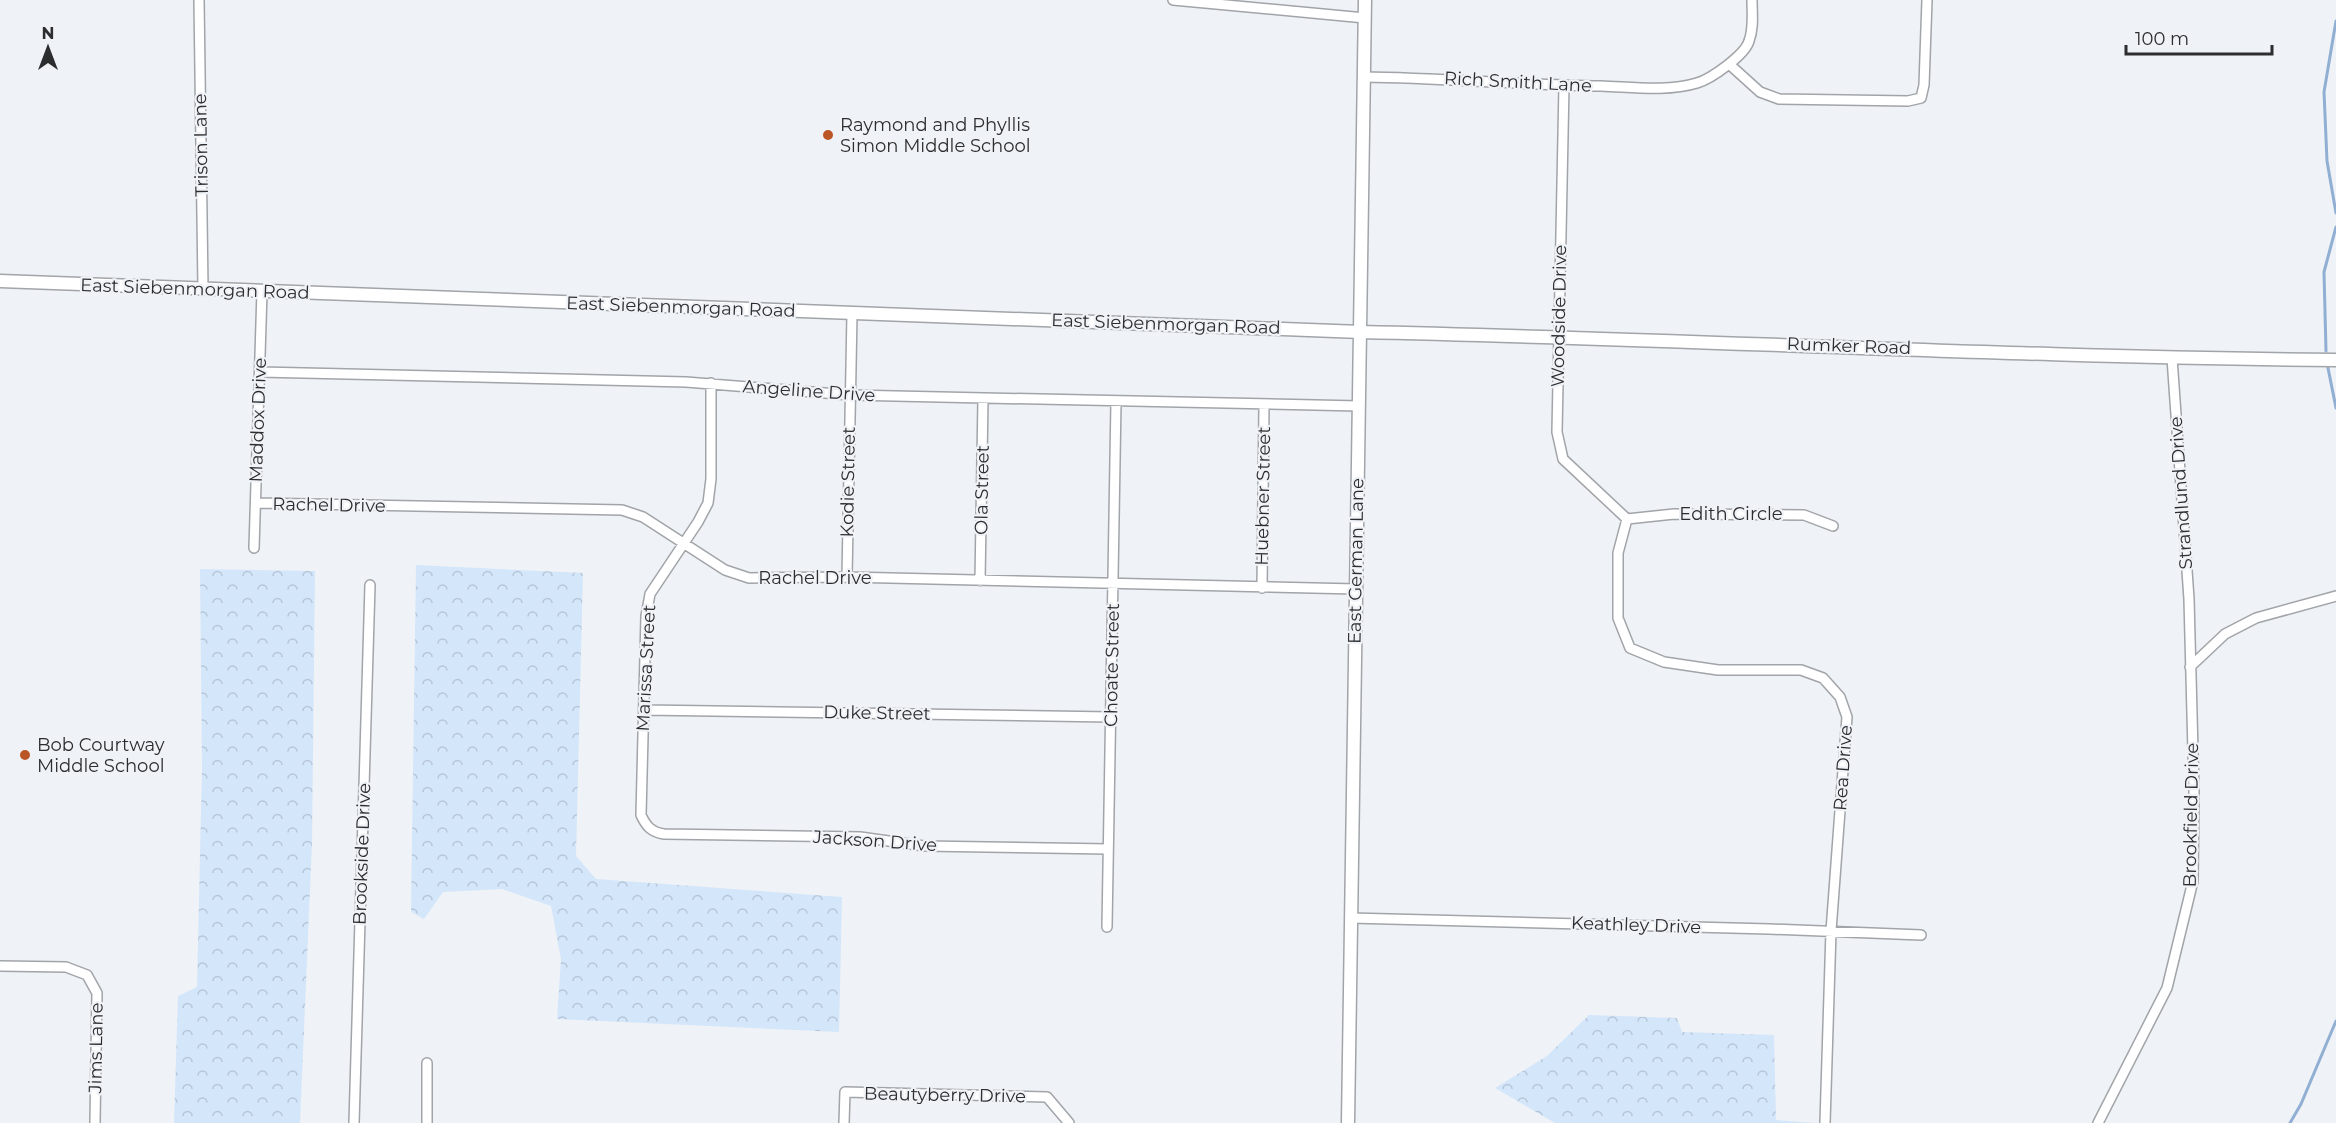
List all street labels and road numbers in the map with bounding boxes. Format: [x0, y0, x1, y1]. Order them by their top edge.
street label: Rich Smith Lane [1444, 67, 1593, 97]
street label: Trison Lane [189, 93, 213, 197]
street label: Woodside Drive [1547, 245, 1571, 387]
street label: East Siebenmorgan Road [80, 274, 310, 304]
street label: East Siebenmorgan Road [566, 292, 796, 322]
street label: East Siebenmorgan Road [1051, 309, 1281, 339]
street label: Rumker Road [1786, 333, 1912, 359]
street label: Maddox Drive [245, 357, 271, 483]
street label: Angeline Drive [742, 375, 876, 407]
street label: Strandlund Drive [2165, 416, 2197, 570]
street label: Kodie Street [836, 426, 860, 538]
street label: Huebner Street [1251, 426, 1275, 566]
street label: Ola Street [970, 445, 994, 535]
street label: East German Lane [1344, 478, 1368, 644]
street label: Rachel Drive [272, 493, 386, 517]
street label: Edith Circle [1679, 503, 1783, 525]
street label: Rachel Drive [758, 567, 872, 589]
street label: Choate Street [1100, 603, 1124, 727]
street label: Marissa Street [632, 604, 660, 732]
street label: Duke Street [823, 701, 931, 725]
street label: Rea Drive [1829, 724, 1857, 812]
street label: Brookfield Drive [2179, 742, 2203, 888]
street label: Brookside Drive [349, 782, 375, 925]
street label: Jackson Drive [811, 826, 938, 856]
street label: Keathley Drive [1571, 912, 1702, 938]
street label: Jims Lane [84, 1002, 108, 1095]
street label: Beautyberry Drive [864, 1083, 1026, 1107]

